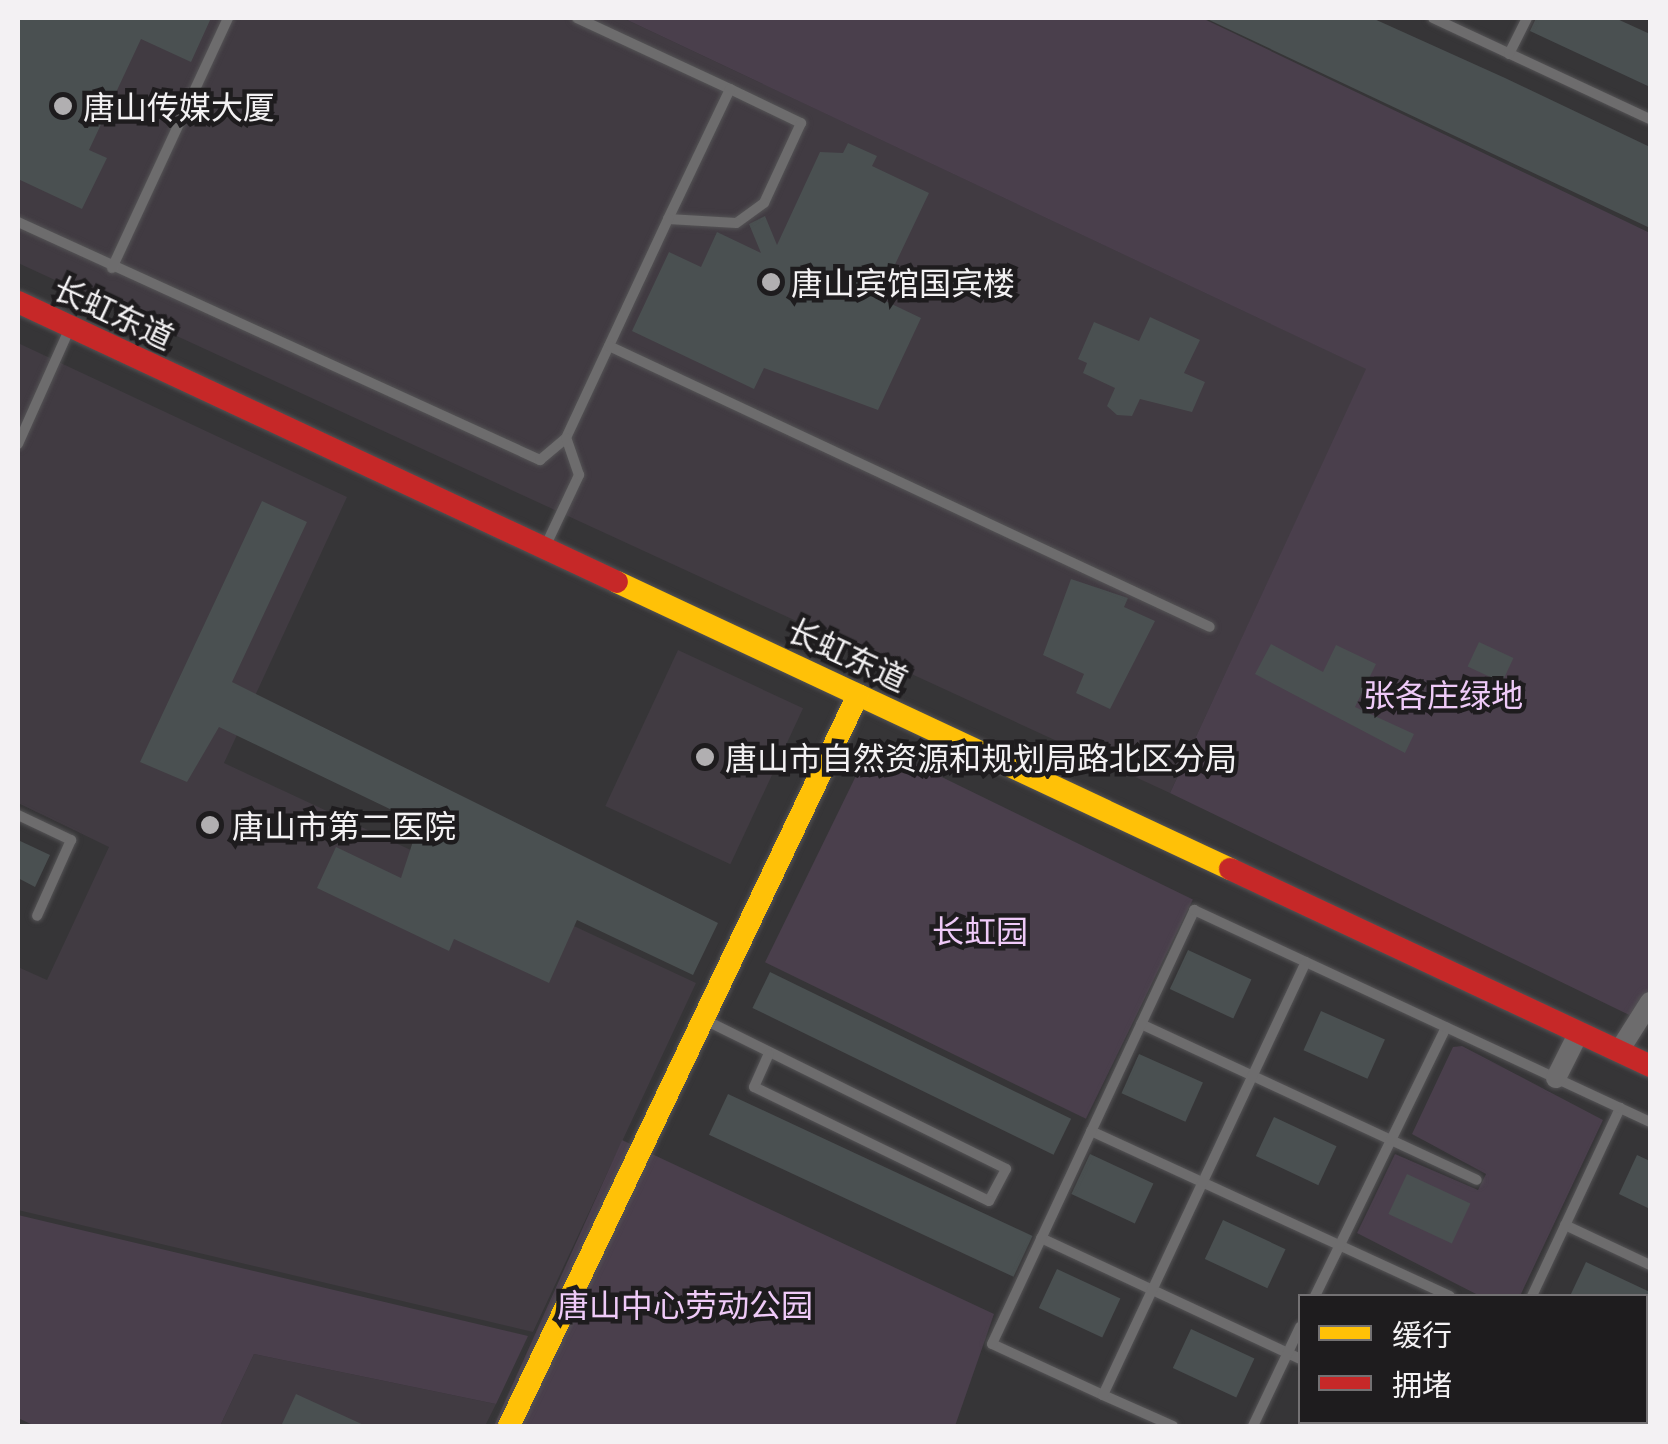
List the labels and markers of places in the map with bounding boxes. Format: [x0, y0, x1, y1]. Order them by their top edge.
place label: 唐山传媒大厦 [83, 87, 275, 125]
marker: 唐山传媒大厦 [52, 95, 74, 117]
place label: 唐山宾馆国宾楼 [791, 263, 1015, 301]
marker: 唐山宾馆国宾楼 [760, 271, 782, 293]
place label: 唐山市自然资源和规划局路北区分局 [725, 738, 1237, 776]
marker: 唐山市自然资源和规划局路北区分局 [694, 746, 716, 768]
place label: 唐山市第二医院 [232, 806, 456, 844]
marker: 唐山市第二医院 [197, 812, 223, 838]

